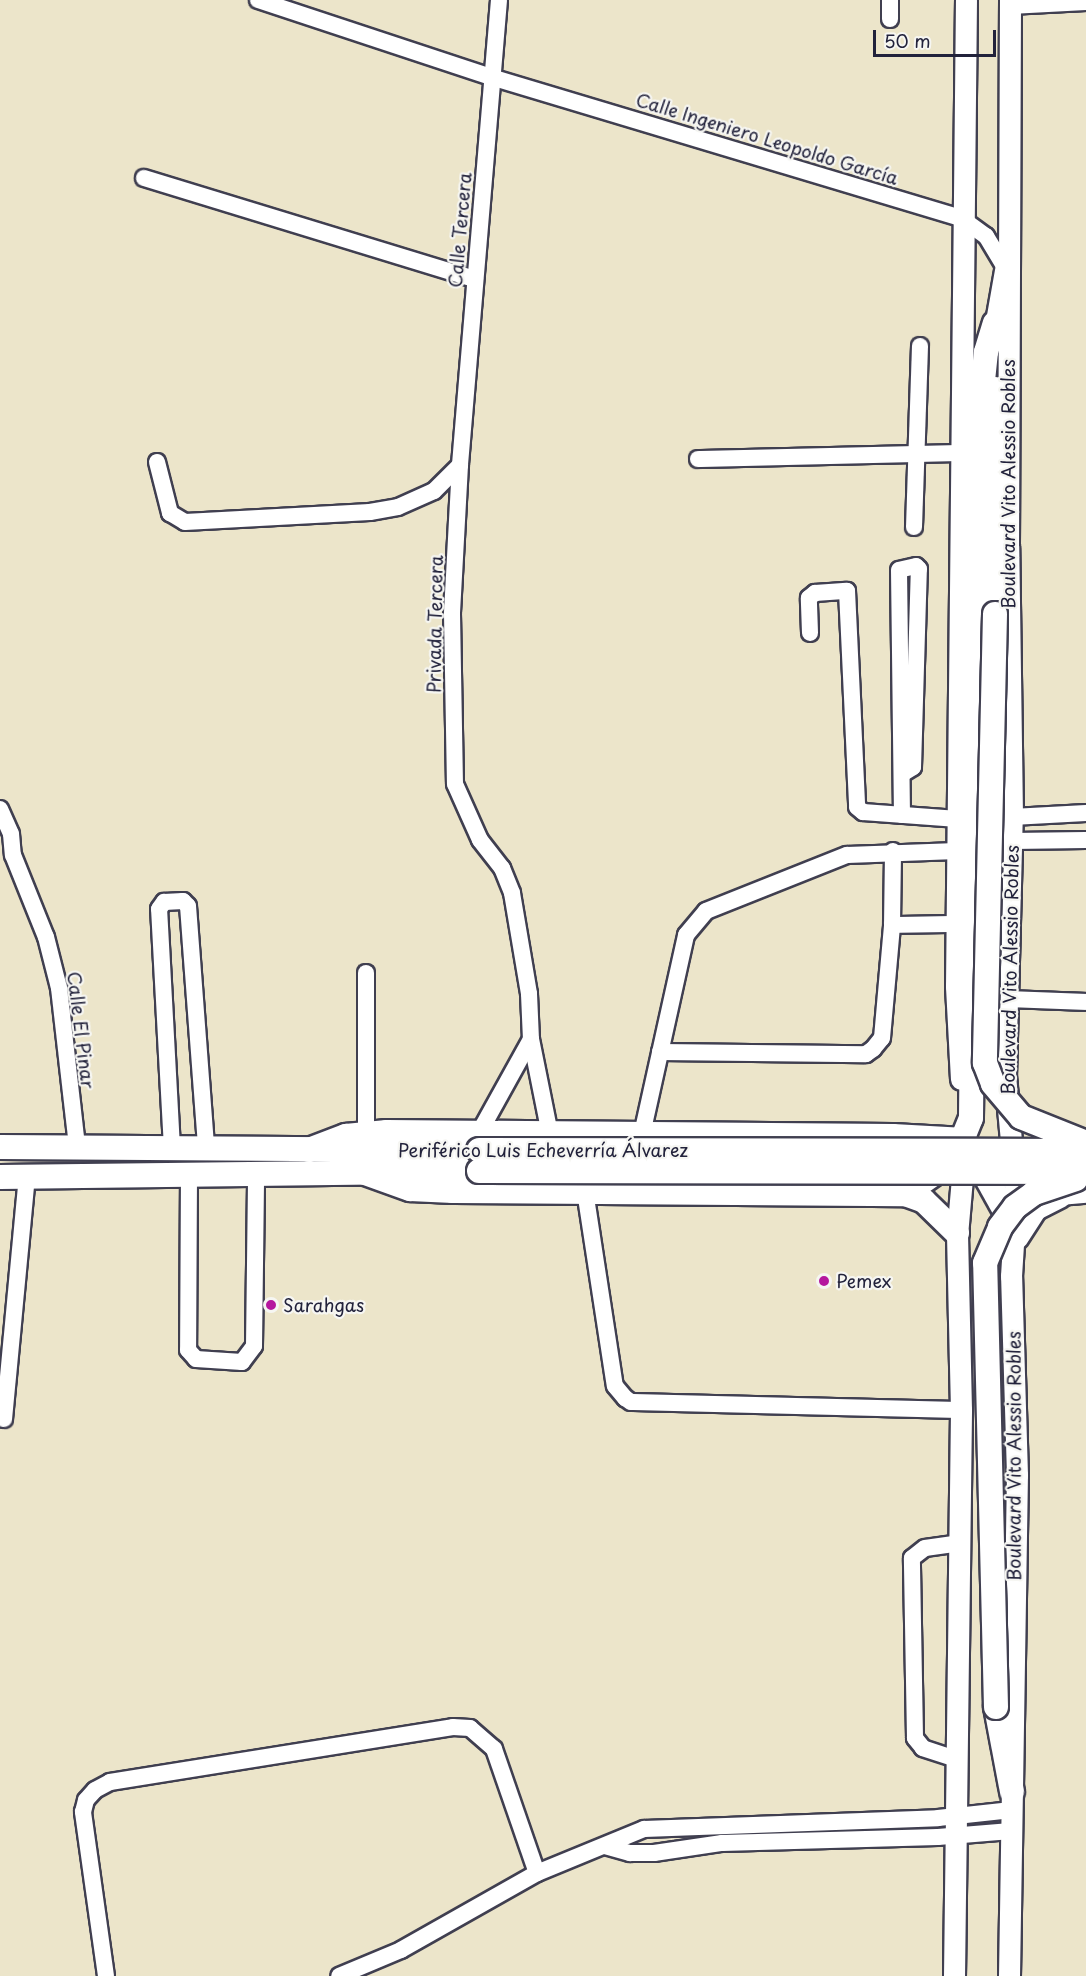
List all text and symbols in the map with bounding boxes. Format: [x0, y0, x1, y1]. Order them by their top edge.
scale bar [876, 18, 999, 56]
text: 50 m [884, 27, 931, 54]
street label: Calle Ingeniero Leopoldo García [632, 88, 902, 190]
street label: Calle Tercera [444, 171, 476, 289]
street label: Boulevard Vito Alessio Robles [997, 358, 1019, 610]
street label: Privada Tercera [423, 555, 447, 693]
street label: Boulevard Vito Alessio Robles [997, 844, 1023, 1096]
street label: Calle El Pinar [63, 970, 99, 1090]
street label: Periférico Luis Echeverría Álvarez [397, 1139, 689, 1161]
place label: Pemex [836, 1270, 891, 1292]
marker: Pemex [817, 1274, 831, 1288]
place label: Sarahgas [283, 1294, 364, 1316]
marker: Sarahgas [264, 1298, 278, 1312]
street label: Boulevard Vito Alessio Robles [1003, 1330, 1025, 1582]

